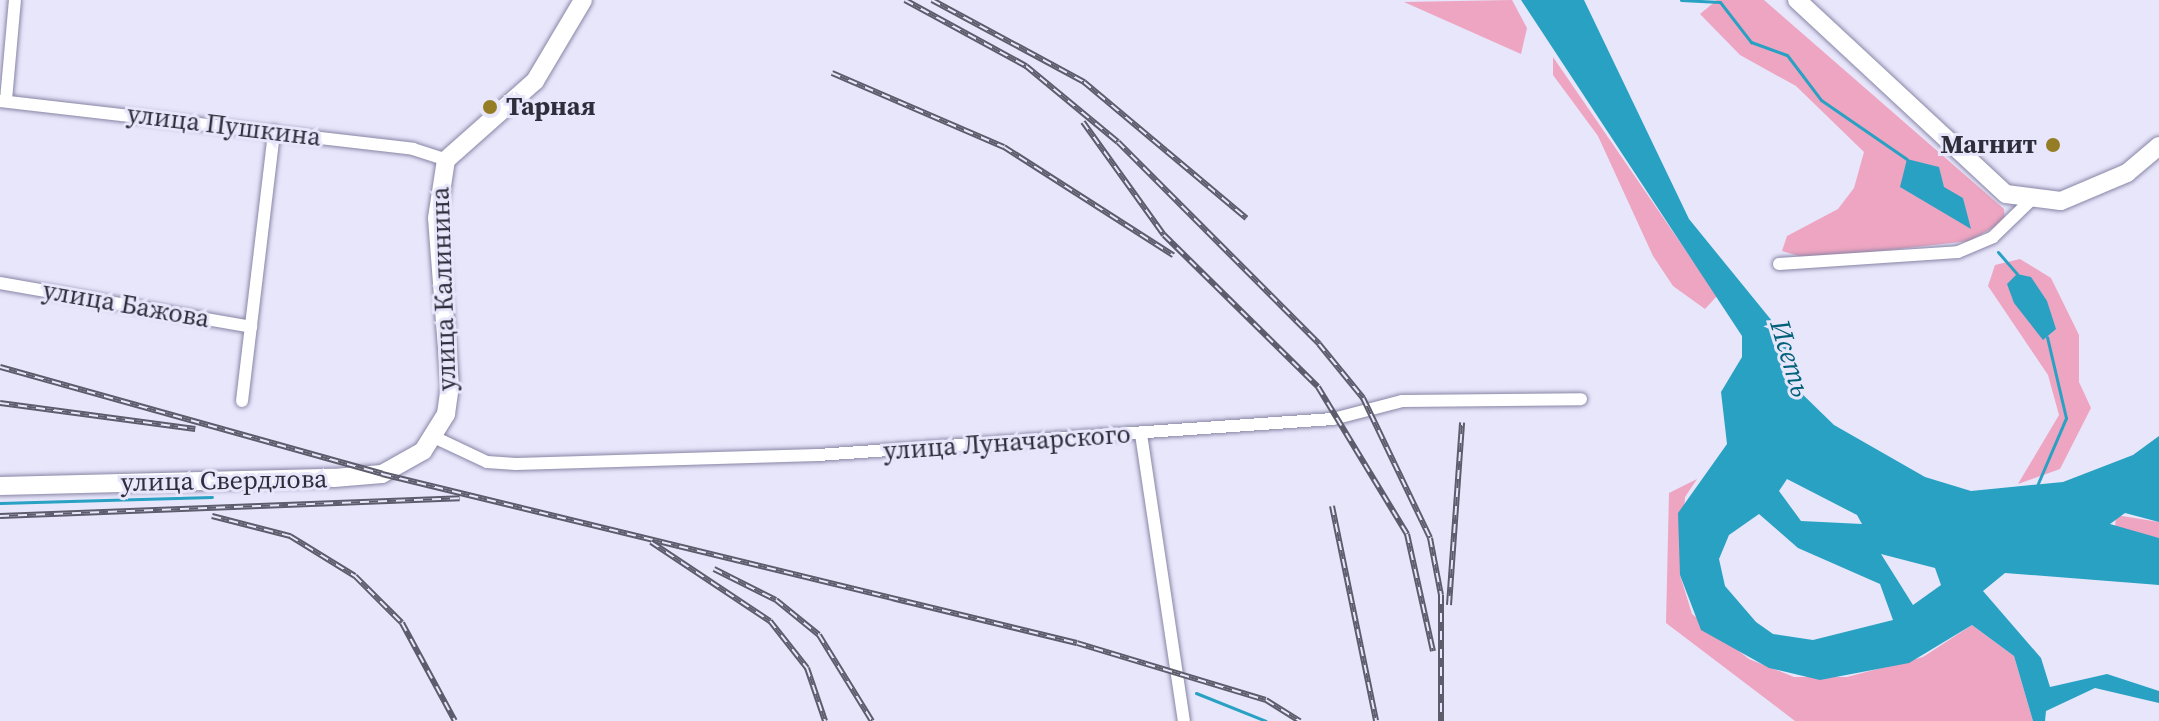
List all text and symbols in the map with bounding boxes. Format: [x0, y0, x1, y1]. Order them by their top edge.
place label: Тарная [506, 91, 596, 123]
marker: Тарная [481, 98, 499, 116]
street label: улица Пушкина [125, 99, 323, 153]
place label: Магнит [1940, 129, 2037, 161]
marker: Магнит [2044, 136, 2062, 154]
street label: улица Калинина [425, 186, 463, 392]
street label: улица Бажова [40, 275, 212, 335]
water label: Исеть [1763, 315, 1819, 401]
street label: улица Луначарского [882, 419, 1132, 467]
street label: улица Свердлова [120, 464, 328, 498]

